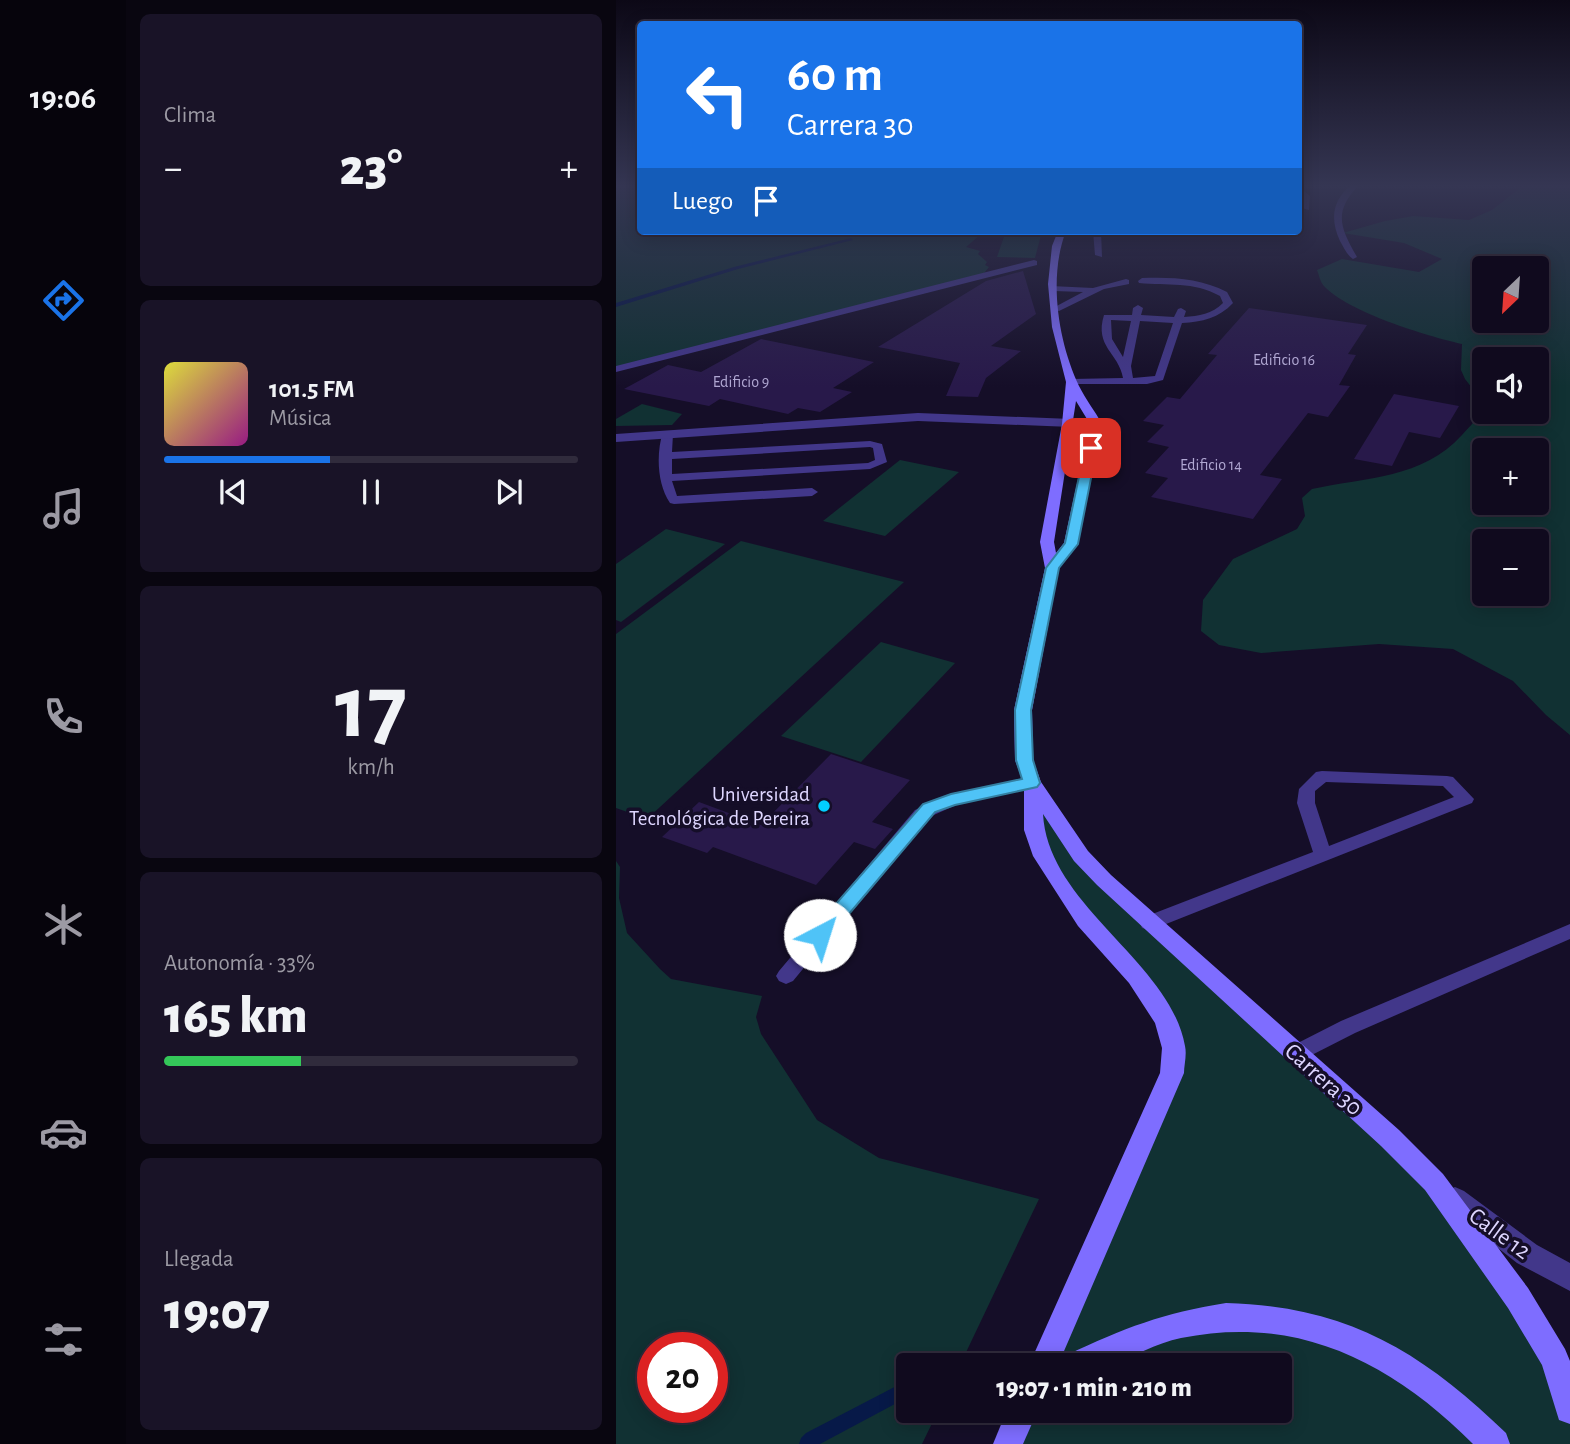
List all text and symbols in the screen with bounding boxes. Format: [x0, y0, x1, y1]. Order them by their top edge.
icon: left [672, 49, 763, 140]
text: 60 m [787, 51, 883, 100]
text: 19:06 [30, 82, 96, 114]
text: Clima [164, 104, 216, 127]
text: Carrera 30 [787, 109, 914, 141]
text: 23° [340, 142, 402, 194]
text: − [164, 150, 182, 188]
text: + [560, 150, 578, 188]
icon: arrive [747, 182, 785, 220]
text: Luego [672, 188, 733, 214]
north arrow [1472, 256, 1549, 332]
map controls [1472, 256, 1549, 606]
icon: directions [39, 276, 88, 325]
button: sound [1472, 347, 1549, 424]
house number: Edificio 16 [1253, 352, 1315, 368]
house number: Edificio 9 [713, 374, 769, 390]
text: 101.5 FM [269, 376, 355, 402]
text: Música [269, 407, 332, 430]
pin [1061, 418, 1121, 478]
icon: arrive [1072, 429, 1110, 467]
button: + [1472, 438, 1549, 515]
house number: Edificio 14 [1180, 457, 1242, 473]
icon: previous [214, 473, 252, 511]
icon: pause [352, 473, 390, 511]
icon: next [490, 473, 528, 511]
icon: music [39, 484, 88, 533]
button: − [1472, 529, 1549, 606]
text: 17 [335, 663, 407, 754]
icon: phone [39, 692, 88, 741]
text: km/h [347, 756, 395, 779]
place label: Universidad Tecnológica de Pereira [629, 784, 810, 829]
marker: Universidad Tecnológica de Pereira [816, 798, 832, 814]
position arrow [783, 898, 857, 972]
icon: climate [39, 900, 88, 949]
text: Autonomía · 33% [164, 952, 315, 975]
text: 165 km [164, 990, 308, 1042]
street label: Carrera 30 [1280, 1039, 1367, 1120]
icon: car [39, 1108, 88, 1157]
street label: Calle 12 [1464, 1204, 1535, 1264]
text: Llegada [164, 1248, 234, 1271]
text: 19:07 [164, 1286, 270, 1338]
icon: filters [39, 1315, 88, 1364]
speed limit sign: 20 [637, 1332, 728, 1423]
text: 19:07 · 1 min · 210 m [996, 1375, 1192, 1401]

